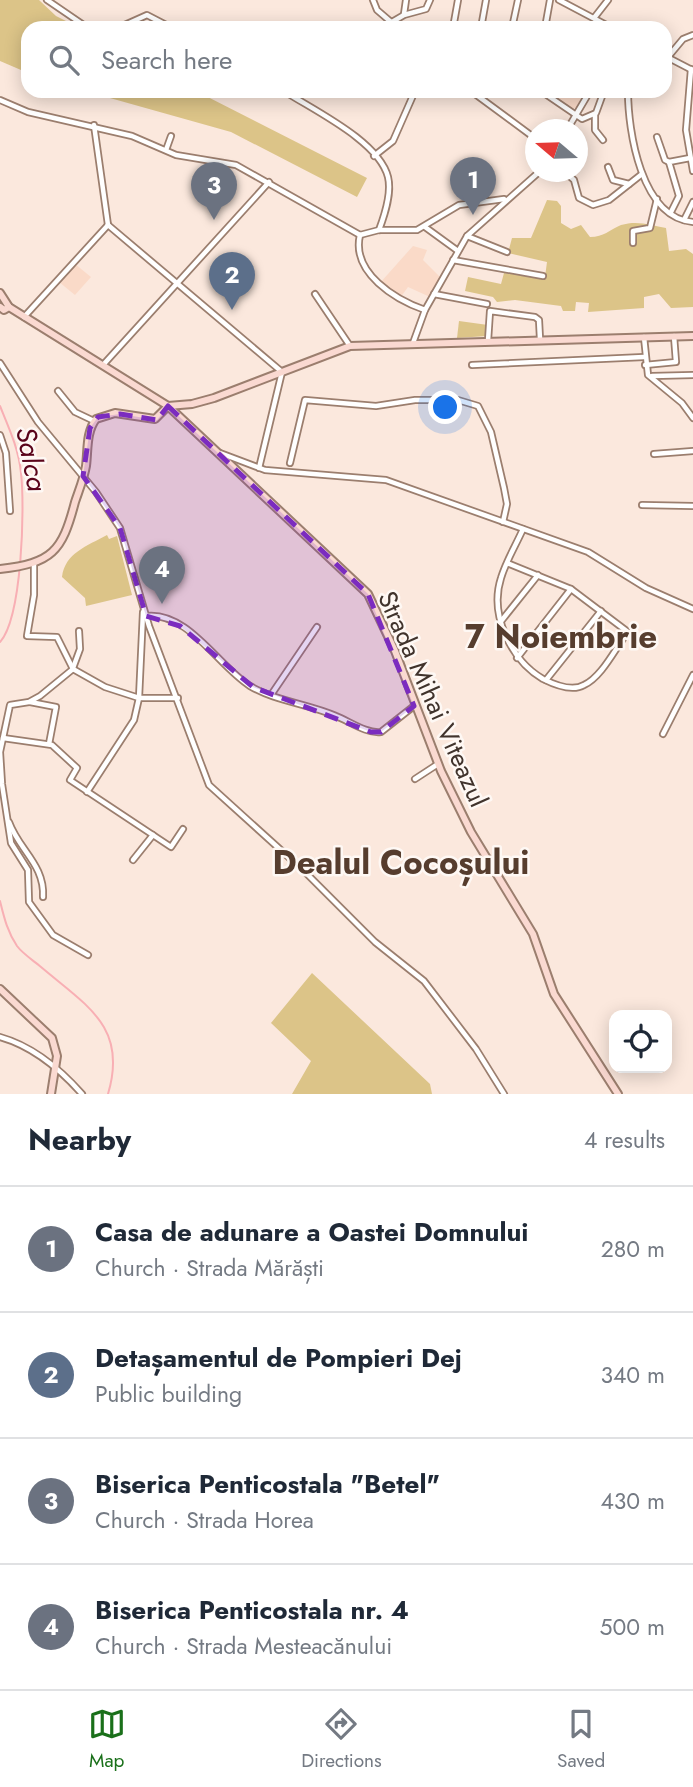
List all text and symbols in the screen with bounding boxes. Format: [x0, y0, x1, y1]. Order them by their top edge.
search box [21, 21, 672, 98]
icon: search [45, 41, 83, 79]
text: Search here [101, 41, 233, 79]
north arrow [525, 119, 588, 182]
pin: 1 [450, 157, 496, 215]
pin: 3 [191, 162, 237, 220]
pin: 2 [209, 252, 255, 310]
your location [428, 390, 462, 424]
water label: Salca [5, 423, 58, 495]
pin: 4 [139, 546, 185, 604]
street label: Strada Mihai Viteazul [368, 585, 498, 813]
district label: 7 Noiembrie [465, 613, 657, 660]
district label: Dealul Cocoșului [273, 839, 529, 887]
map controls [609, 1010, 672, 1073]
button: locate [609, 1010, 672, 1073]
text: Nearby [28, 1118, 131, 1161]
text: 4 results [584, 1123, 665, 1157]
text: Casa de adunare a Oastei Domnului [95, 1213, 529, 1251]
text: 1 [45, 1232, 57, 1266]
text: 280 m [601, 1232, 665, 1266]
text: Church · Strada Mărăști [95, 1251, 324, 1285]
text: Detașamentul de Pompieri Dej [95, 1339, 462, 1377]
text: 2 [43, 1358, 59, 1392]
text: 340 m [600, 1358, 665, 1392]
text: Public building [95, 1377, 242, 1411]
text: Biserica Penticostala "Betel" [95, 1465, 440, 1503]
text: 3 [44, 1484, 58, 1518]
text: 430 m [600, 1484, 665, 1518]
text: Church · Strada Horea [95, 1503, 314, 1537]
text: Biserica Penticostala nr. 4 [95, 1591, 409, 1629]
text: 4 [43, 1610, 59, 1644]
text: 500 m [600, 1610, 665, 1644]
text: Church · Strada Mesteacănului [95, 1629, 392, 1663]
tab: Map [88, 1705, 126, 1774]
tab: Directions [301, 1705, 382, 1774]
tab: Saved [557, 1705, 605, 1774]

